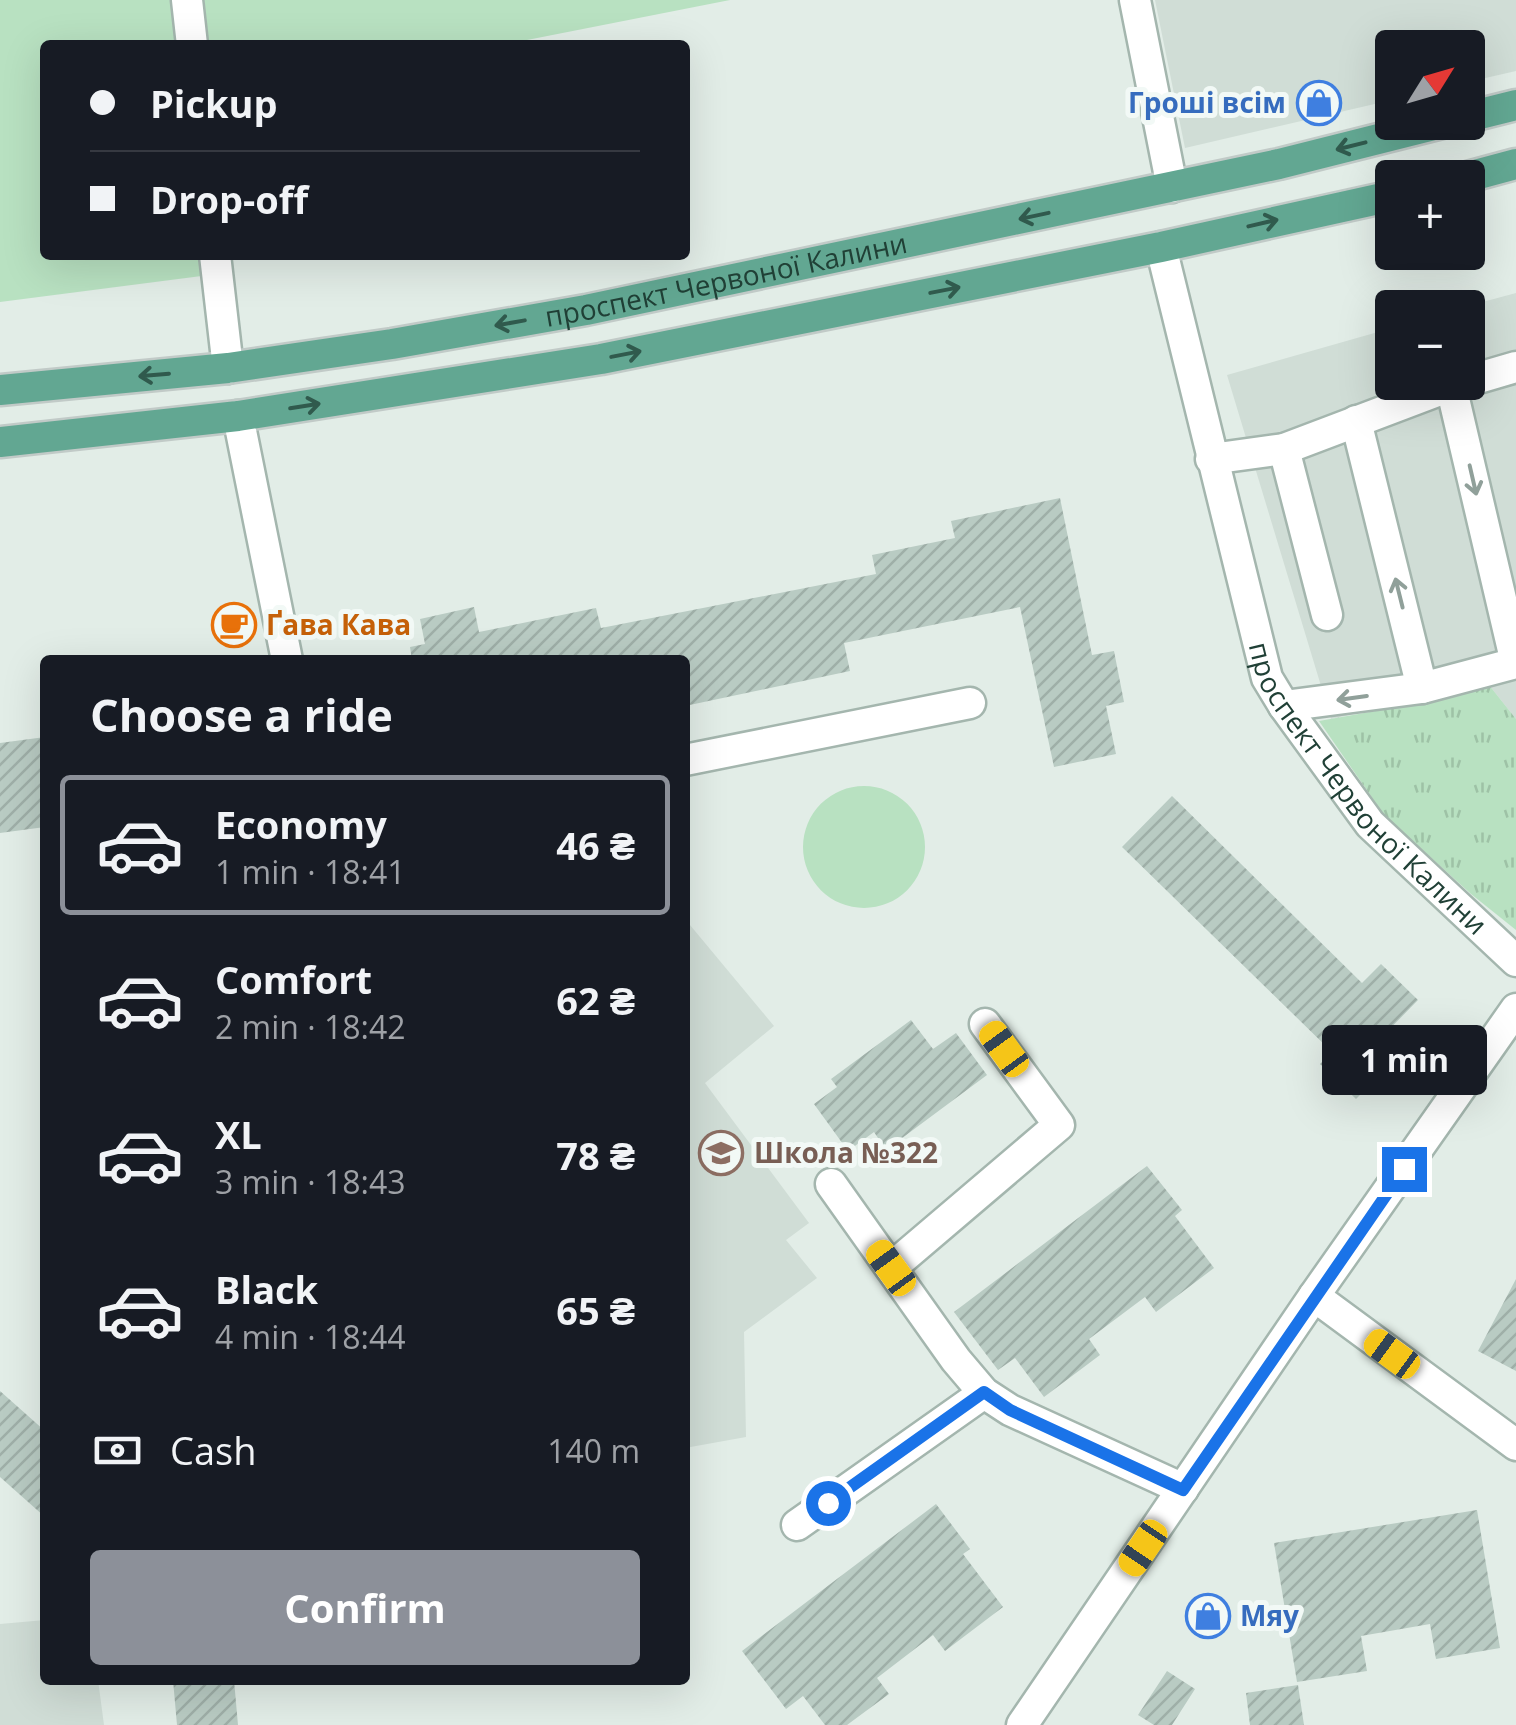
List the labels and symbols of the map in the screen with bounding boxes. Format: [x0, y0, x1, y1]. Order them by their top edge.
north arrow [1375, 30, 1485, 140]
shop icon: Гроші всім [1296, 80, 1342, 126]
place label: Гроші всім [1128, 83, 1286, 121]
one-way arrow [1336, 138, 1368, 156]
one-way arrow [1019, 208, 1051, 227]
one-way arrow [1247, 212, 1278, 231]
street label: проспект Червоної Калини [542, 223, 910, 335]
one-way arrow [928, 280, 961, 299]
one-way arrow [494, 314, 527, 333]
one-way arrow [609, 343, 641, 362]
one-way arrow [138, 365, 170, 384]
one-way arrow [289, 396, 321, 414]
one-way arrow [1465, 464, 1483, 496]
one-way arrow [1388, 578, 1407, 609]
cafe icon: Ґава Кава [211, 602, 257, 648]
place label: Ґава Кава [266, 605, 411, 643]
street label: проспект Червоної Калини [1241, 638, 1496, 942]
one-way arrow [1337, 689, 1369, 707]
car [974, 1016, 1034, 1082]
callout: 1 min [1322, 1024, 1486, 1094]
school or university icon: Школа №322 [698, 1130, 744, 1176]
place label: Школа №322 [754, 1133, 938, 1171]
route end [1382, 1147, 1427, 1192]
car [861, 1235, 921, 1301]
car [1359, 1324, 1425, 1384]
route start [806, 1481, 851, 1526]
car [1114, 1515, 1172, 1581]
shop icon: Мяу [1185, 1593, 1231, 1639]
place label: Мяу [1240, 1596, 1299, 1634]

